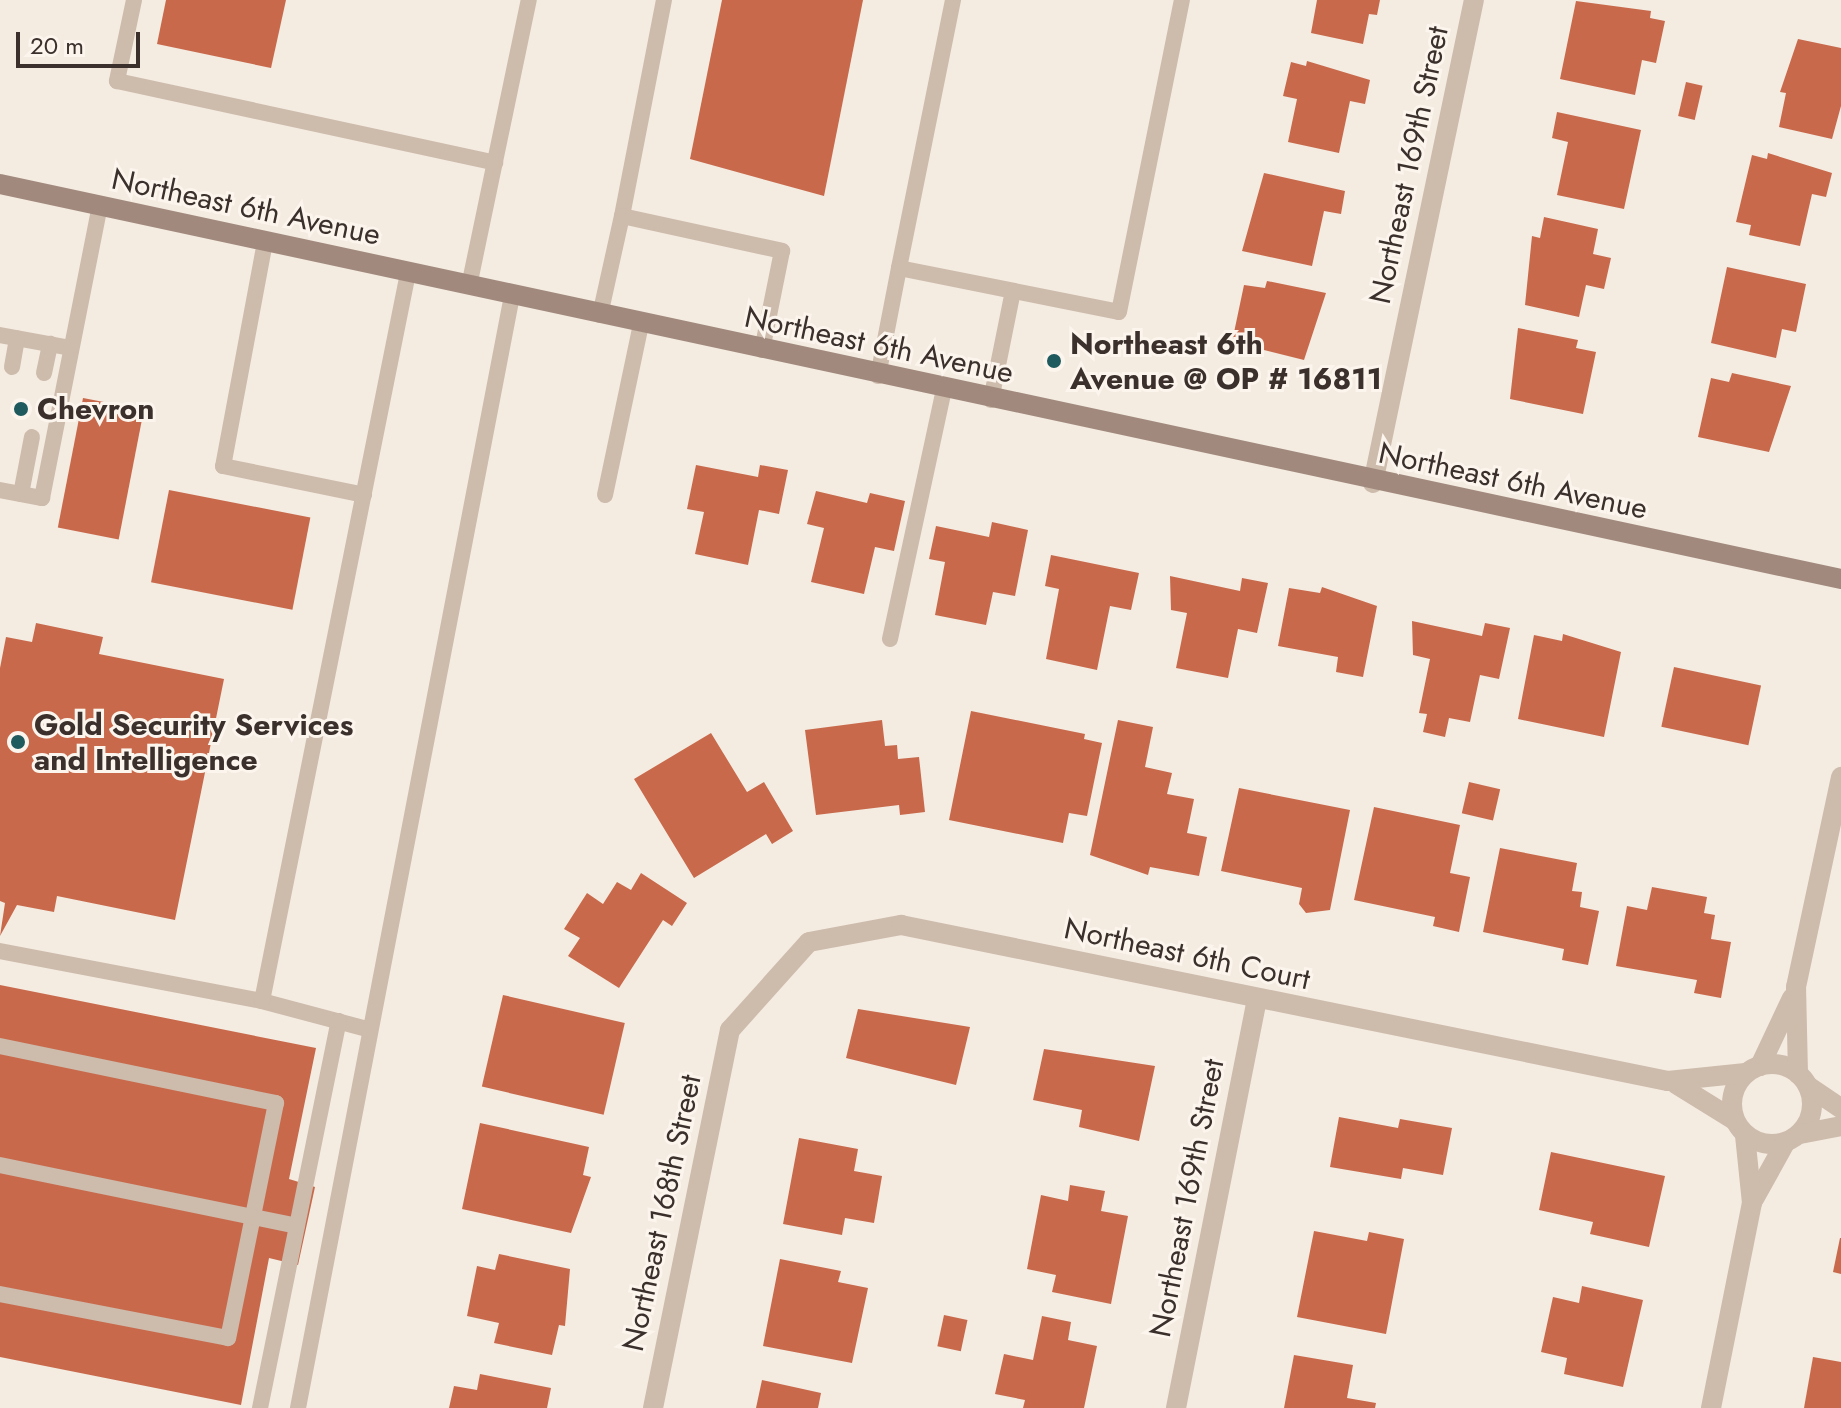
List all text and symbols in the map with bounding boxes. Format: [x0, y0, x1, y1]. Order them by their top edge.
scale bar [20, 16, 144, 66]
street label: Northeast 169th Street [1362, 23, 1456, 307]
text: 20 m [30, 28, 84, 63]
street label: Northeast 6th Avenue [108, 161, 384, 253]
street label: Northeast 6th Avenue [741, 299, 1017, 391]
place label: Northeast 6th Avenue @ OP # 16811 [1070, 326, 1382, 396]
marker: Northeast 6th Avenue @ OP # 16811 [1045, 352, 1063, 370]
place label: Chevron [37, 391, 154, 427]
marker: Chevron [12, 400, 30, 418]
street label: Northeast 6th Avenue [1375, 435, 1651, 527]
place label: Gold Security Services and Intelligence [34, 707, 353, 778]
marker: Gold Security Services and Intelligence [9, 733, 27, 751]
street label: Northeast 6th Court [1061, 910, 1313, 998]
street label: Northeast 169th Street [1142, 1056, 1232, 1340]
street label: Northeast 168th Street [615, 1071, 709, 1355]

